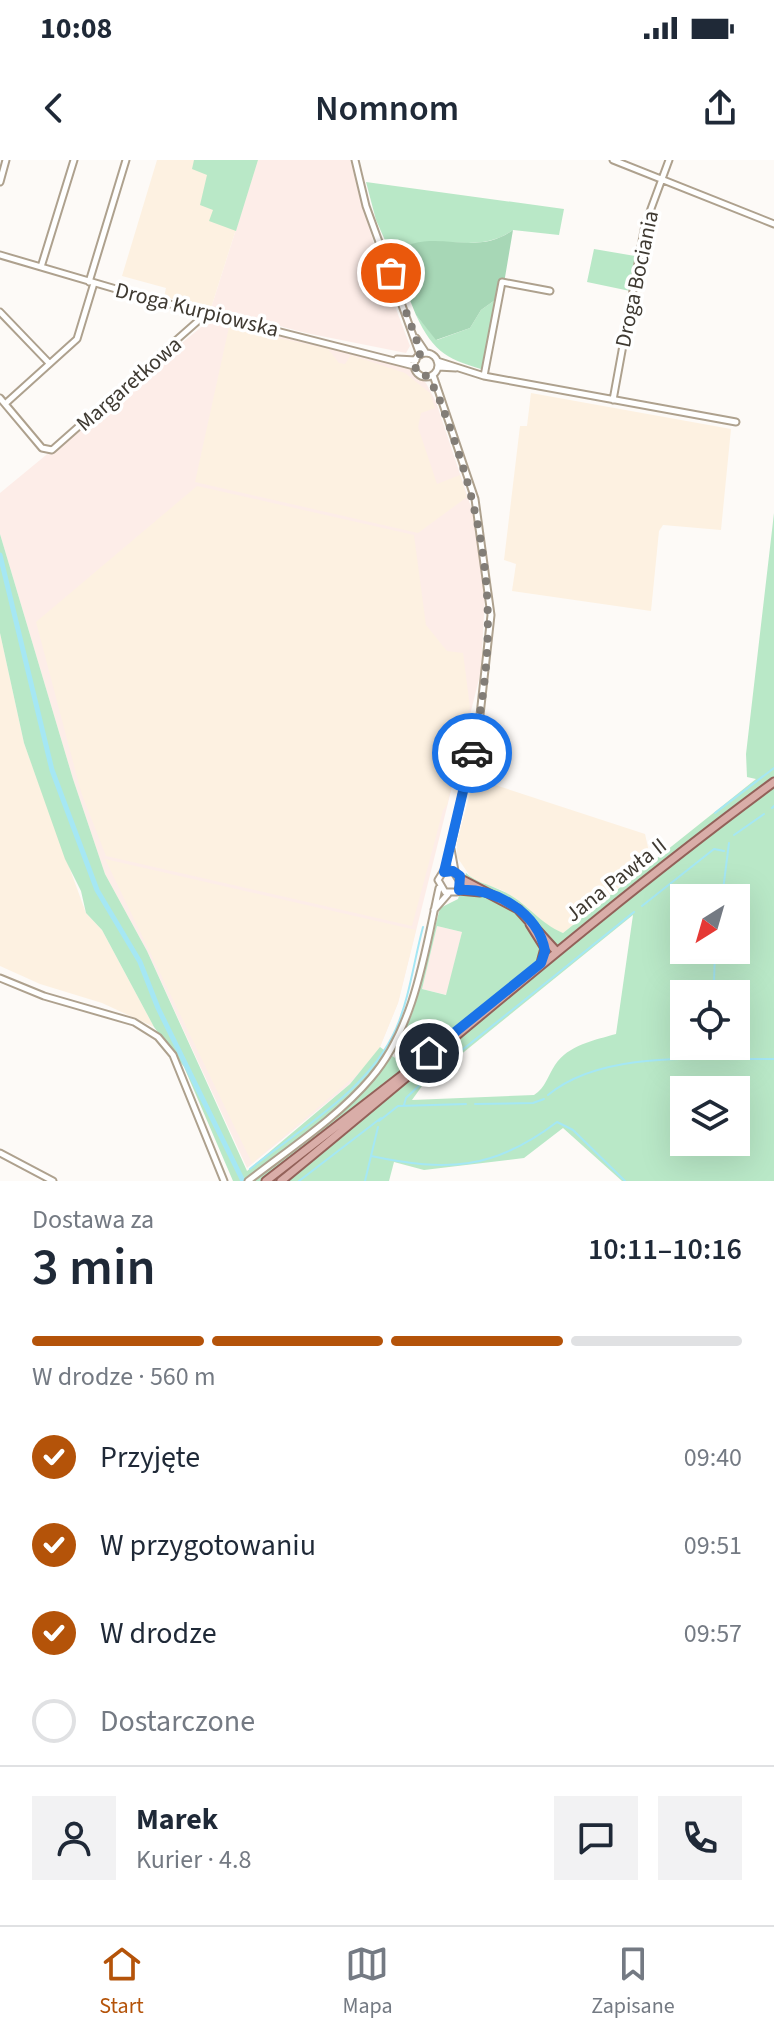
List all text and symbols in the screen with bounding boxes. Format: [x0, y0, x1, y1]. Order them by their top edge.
text: 10:08 [40, 7, 112, 50]
text: Nomnom [315, 83, 459, 134]
icon: back [32, 86, 76, 130]
icon: share [698, 86, 742, 130]
street label: Droga Bociania [607, 208, 667, 350]
pin [357, 239, 425, 307]
icon: bag [369, 251, 413, 295]
street label: Droga Kurpiowska [112, 274, 282, 346]
street label: Margaretkowa [69, 329, 189, 439]
courier [432, 713, 512, 793]
icon: car [450, 731, 494, 775]
street label: Jana Pawła II [558, 830, 674, 930]
north arrow [670, 884, 750, 964]
map controls [670, 884, 750, 1156]
button: locate [670, 980, 750, 1060]
pin [395, 1019, 463, 1087]
icon: home [407, 1031, 451, 1075]
button: layers [670, 1076, 750, 1156]
text: Dostawa za [32, 1201, 154, 1238]
text: 10:11–10:16 [588, 1228, 742, 1271]
text: 3 min [32, 1231, 156, 1305]
text: W drodze · 560 m [32, 1358, 215, 1395]
icon: check [32, 1435, 76, 1479]
text: Przyjęte [100, 1436, 200, 1479]
text: 09:40 [684, 1439, 742, 1476]
icon: check [32, 1523, 76, 1567]
text: W przygotowaniu [100, 1524, 316, 1567]
text: 09:51 [684, 1527, 742, 1564]
icon: check [32, 1611, 76, 1655]
text: W drodze [100, 1612, 217, 1655]
text: 09:57 [684, 1615, 742, 1652]
text: Dostarczone [100, 1700, 255, 1743]
button: person [32, 1796, 116, 1880]
button: chat [554, 1796, 638, 1880]
button: phone [658, 1796, 742, 1880]
text: Marek [136, 1798, 218, 1841]
text: Kurier · 4.8 [136, 1841, 251, 1878]
tab: Start [99, 1942, 144, 2022]
tab: Mapa [342, 1942, 392, 2022]
tab: Zapisane [591, 1942, 675, 2022]

